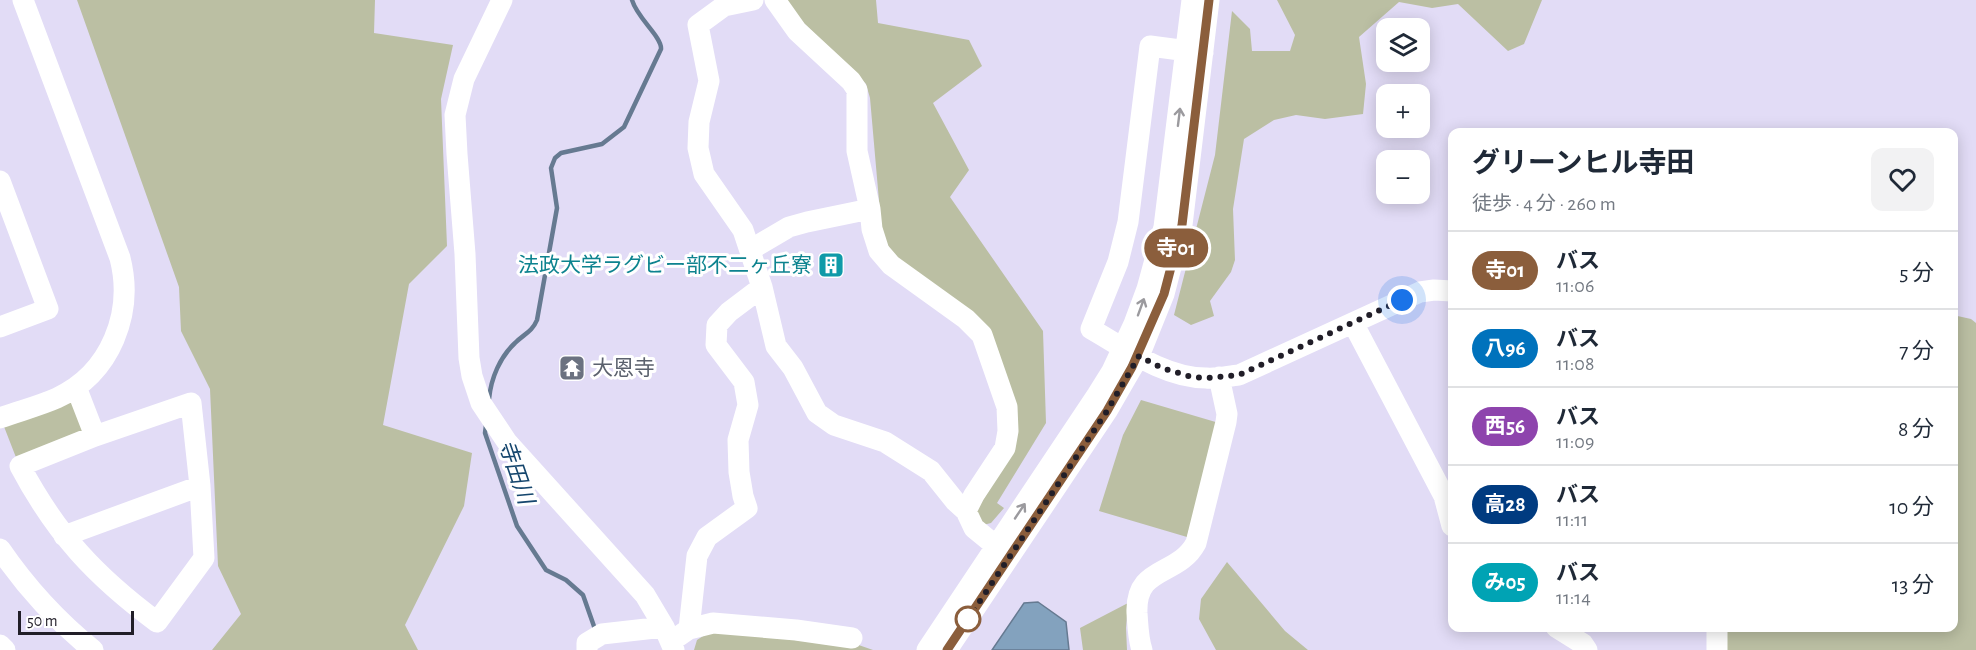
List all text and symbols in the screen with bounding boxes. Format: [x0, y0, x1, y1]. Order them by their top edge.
map controls [1376, 18, 1430, 204]
button: layers [1376, 18, 1430, 72]
button: + [1376, 84, 1430, 138]
one-way arrow [1173, 107, 1184, 127]
button: heart [1871, 148, 1934, 211]
button: − [1376, 150, 1430, 204]
text: グリーンヒル寺田 [1472, 150, 1695, 178]
text: 徒歩 · 4 分 · 260 m [1472, 194, 1616, 214]
line badge: 寺01 [1142, 228, 1210, 268]
text: 寺01 [1156, 238, 1196, 259]
building icon: 法政大学ラグビー部不二ヶ丘寮 [816, 250, 846, 280]
text: バス [1556, 250, 1600, 272]
place label: 法政大学ラグビー部不二ヶ丘寮 [518, 254, 812, 276]
text: 寺01 [1485, 260, 1525, 281]
text: 5 分 [1899, 262, 1934, 284]
text: 11:06 [1556, 276, 1594, 296]
your location [1387, 285, 1417, 315]
one-way arrow [1136, 298, 1147, 317]
text: バス [1556, 328, 1600, 350]
text: 八96 [1484, 338, 1526, 359]
text: 7 分 [1899, 340, 1934, 362]
temple icon: 大恩寺 [557, 353, 587, 383]
text: 11:08 [1556, 354, 1594, 374]
place label: 大恩寺 [592, 357, 655, 379]
text: バス [1556, 406, 1600, 428]
text: 西56 [1485, 416, 1525, 437]
text: 8 分 [1898, 418, 1934, 440]
text: 11:09 [1556, 432, 1594, 452]
water label: 寺田川 [495, 437, 539, 509]
text: バス [1556, 484, 1600, 506]
text: 高28 [1484, 494, 1526, 515]
text: 10 分 [1889, 496, 1934, 518]
one-way arrow [1014, 502, 1027, 519]
text: 11:11 [1556, 510, 1588, 530]
text: バス [1556, 562, 1600, 584]
text: み05 [1484, 572, 1526, 593]
text: 13 分 [1892, 574, 1934, 596]
text: 11:14 [1556, 588, 1591, 608]
unlabelled marker [955, 606, 981, 632]
scale bar [18, 608, 134, 636]
text: 50 m [27, 613, 58, 629]

